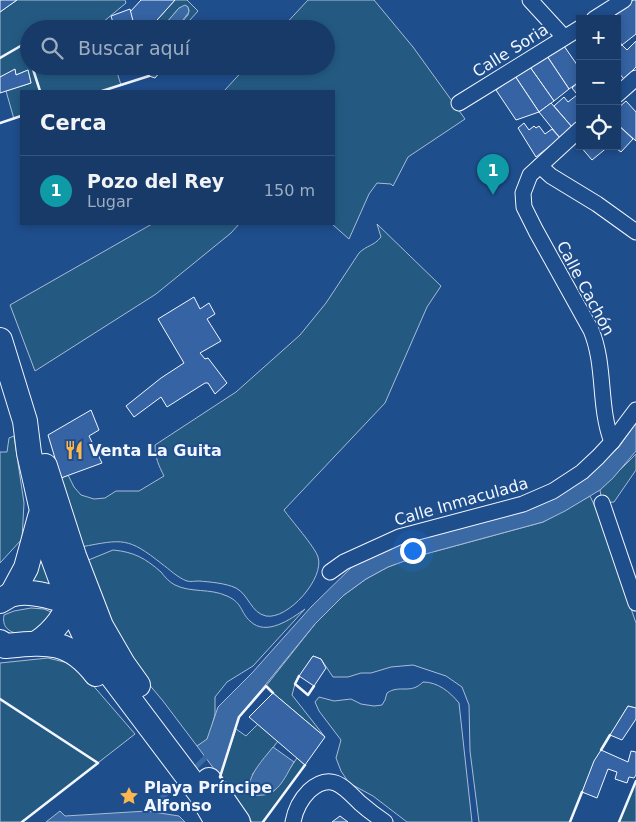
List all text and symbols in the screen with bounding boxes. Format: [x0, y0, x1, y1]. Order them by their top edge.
map controls [576, 15, 621, 150]
button: + [576, 15, 621, 60]
search box [20, 20, 335, 75]
street label: Calle Soria [469, 20, 552, 81]
icon: search [38, 34, 66, 62]
text: Buscar aquí [78, 37, 190, 59]
button: − [576, 60, 621, 105]
button: locate [576, 105, 621, 150]
text: Cerca [40, 111, 107, 135]
pin: 1 [477, 154, 509, 195]
text: Pozo del Rey [87, 170, 224, 192]
text: 1 [50, 181, 62, 200]
text: 150 m [264, 181, 315, 200]
text: Lugar [87, 192, 132, 211]
street label: Calle Cachón [553, 238, 619, 339]
restaurant icon: Venta La Guita [63, 439, 85, 461]
place label: Venta La Guita [89, 441, 222, 460]
street label: Calle Inmaculada [392, 473, 530, 530]
your location [400, 538, 426, 564]
place label: Playa Príncipe Alfonso [144, 778, 272, 815]
place icon: Playa Príncipe Alfonso [118, 785, 140, 807]

